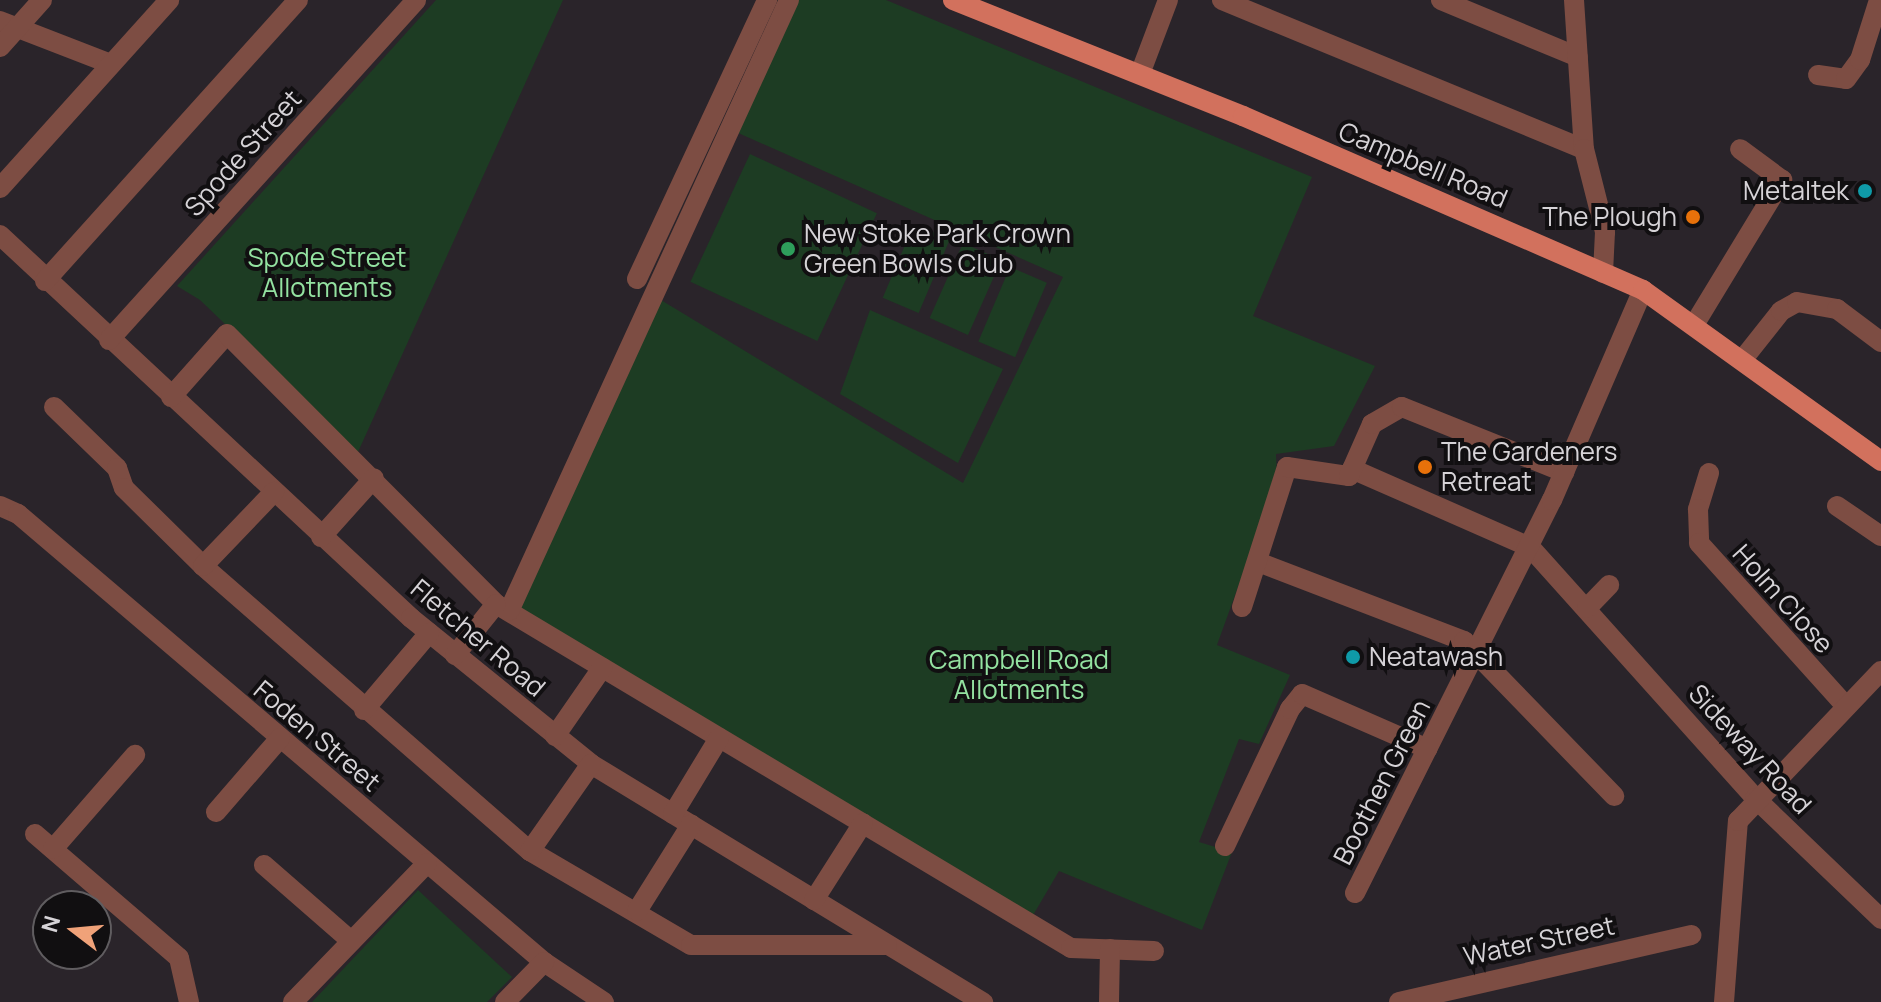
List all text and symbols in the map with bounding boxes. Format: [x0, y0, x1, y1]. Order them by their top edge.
street label: Spode Street [178, 83, 308, 223]
street label: Campbell Road [1334, 115, 1512, 215]
place label: Metaltek [1743, 175, 1849, 207]
marker: Metaltek [1856, 182, 1874, 200]
place label: The Plough [1542, 201, 1677, 233]
marker: The Plough [1684, 208, 1702, 226]
place label: New Stoke Park Crown Green Bowls Club [804, 218, 1071, 280]
marker: New Stoke Park Crown Green Bowls Club [779, 240, 797, 258]
park label: Spode Street Allotments [248, 242, 406, 304]
place label: The Gardeners Retreat [1441, 436, 1618, 498]
marker: The Gardeners Retreat [1416, 458, 1434, 476]
street label: Holm Close [1726, 538, 1840, 660]
street label: Fletcher Road [405, 573, 551, 703]
place label: Neatawash [1369, 641, 1503, 673]
park label: Campbell Road Allotments [929, 644, 1109, 706]
marker: Neatawash [1344, 648, 1362, 666]
street label: Foden Street [247, 674, 387, 798]
street label: Sideway Road [1682, 678, 1818, 820]
street label: Boothen Green [1327, 694, 1437, 870]
north arrow [32, 890, 112, 970]
street label: Water Street [1461, 910, 1617, 972]
text: N [34, 912, 67, 936]

